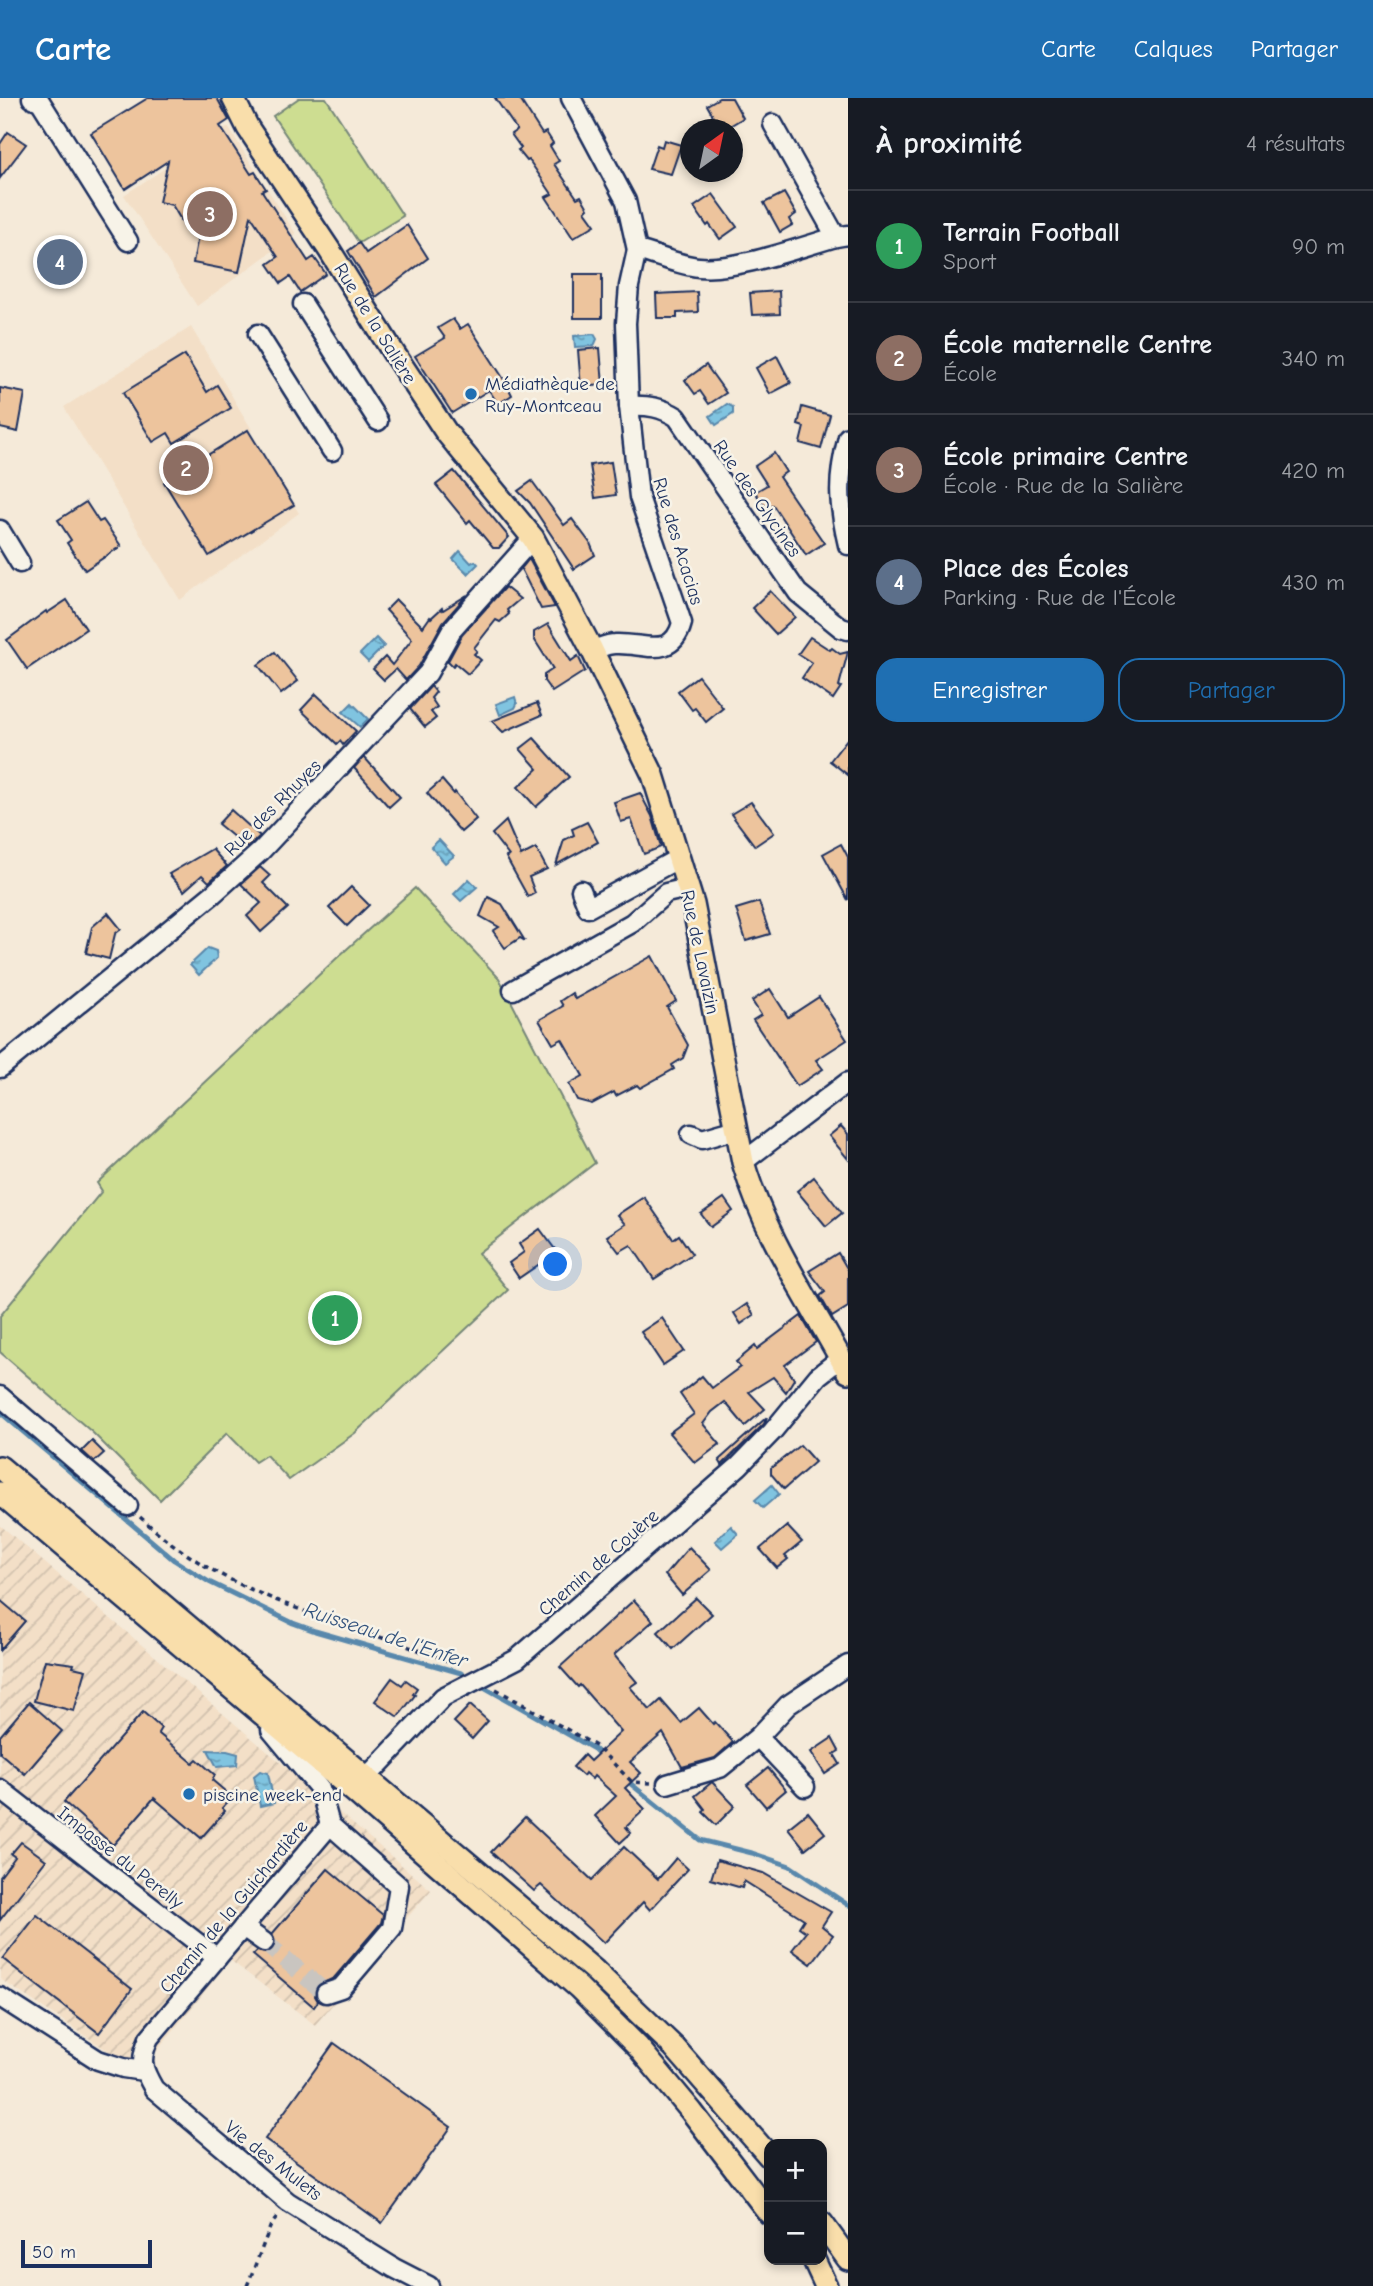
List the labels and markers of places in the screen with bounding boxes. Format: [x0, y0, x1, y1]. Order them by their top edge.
pin: 3 [187, 188, 233, 240]
pin: 4 [37, 236, 83, 288]
place label: Médiathèque de Ruy-Montceau [485, 373, 615, 417]
marker: Médiathèque de Ruy-Montceau [463, 386, 479, 402]
pin: 2 [163, 442, 209, 494]
pin: 1 [312, 1292, 358, 1344]
place label: piscine week-end [203, 1784, 342, 1806]
marker: piscine week-end [181, 1786, 197, 1802]

